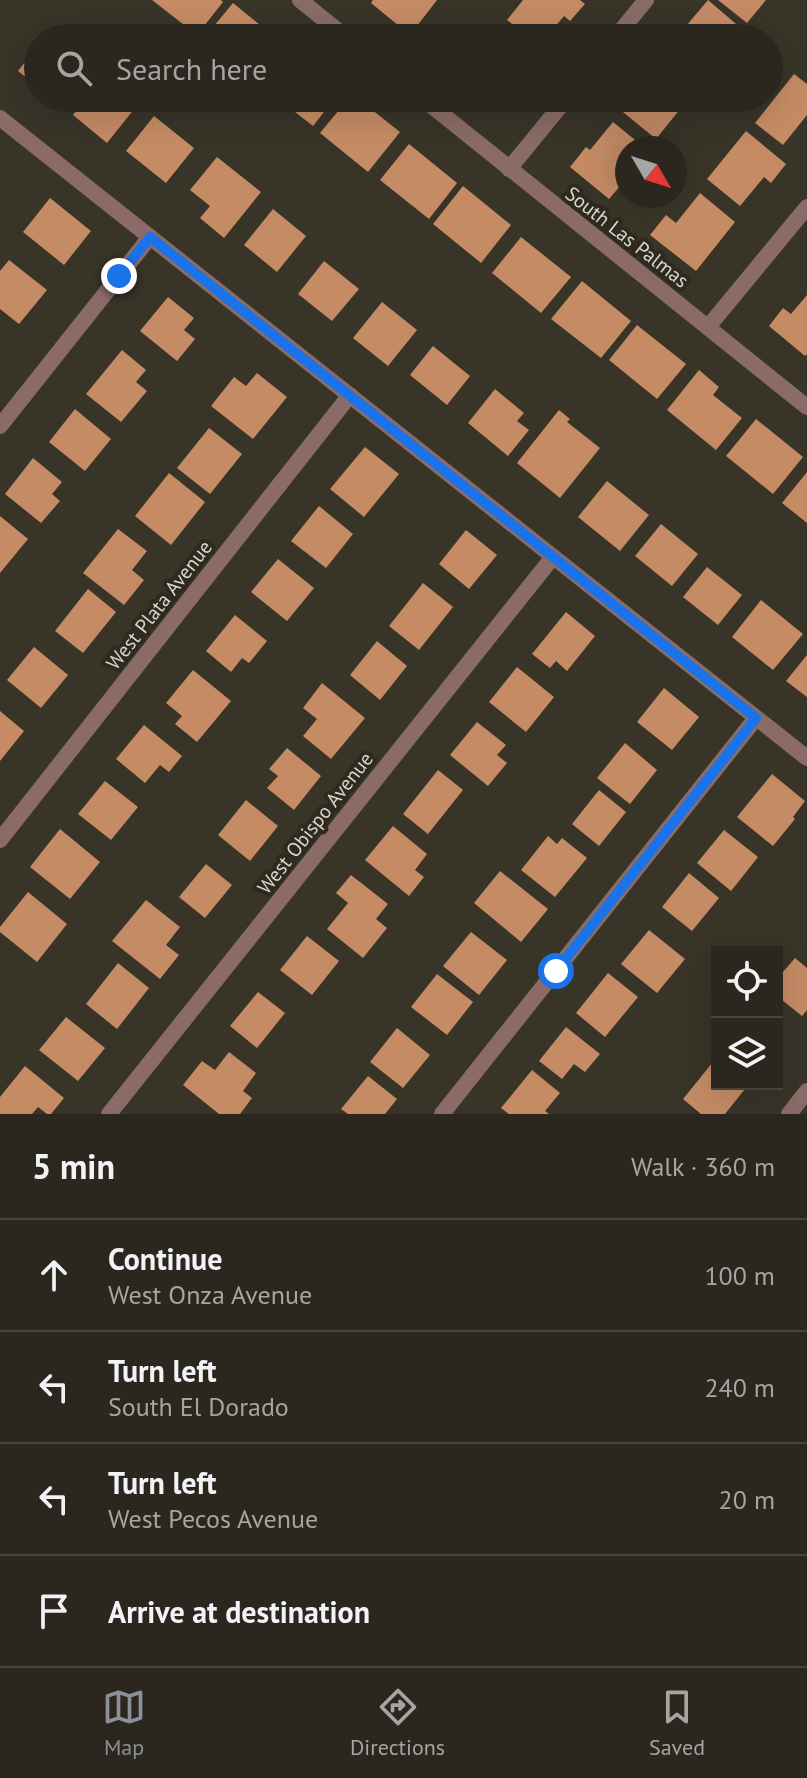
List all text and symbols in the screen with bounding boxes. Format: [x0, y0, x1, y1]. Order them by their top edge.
search box [24, 24, 783, 112]
icon: search [52, 46, 96, 90]
text: Search here [116, 49, 267, 88]
north arrow [615, 136, 687, 208]
street label: South Las Palmas [560, 181, 694, 293]
route end [101, 258, 137, 294]
street label: West Plata Avenue [100, 535, 218, 675]
street label: West Obispo Avenue [251, 747, 379, 899]
map controls [711, 946, 783, 1090]
button: locate [711, 946, 783, 1018]
route start [538, 953, 574, 989]
button: layers [711, 1018, 783, 1090]
text: 5 min [32, 1144, 115, 1188]
text: Walk · 360 m [631, 1150, 775, 1183]
text: Continue [108, 1239, 222, 1278]
icon: ahead [32, 1253, 76, 1297]
text: 100 m [704, 1259, 775, 1292]
text: West Onza Avenue [108, 1278, 312, 1311]
text: Turn left [108, 1351, 216, 1390]
icon: left [32, 1365, 76, 1409]
text: 240 m [704, 1371, 775, 1404]
text: South El Dorado [108, 1390, 289, 1423]
text: Turn left [108, 1463, 216, 1502]
icon: left [32, 1477, 76, 1521]
text: 20 m [719, 1483, 775, 1516]
text: West Pecos Avenue [108, 1502, 318, 1535]
icon: arrive [32, 1589, 76, 1633]
text: Arrive at destination [108, 1592, 370, 1631]
tab: Map [102, 1685, 146, 1761]
tab: Directions [350, 1685, 445, 1761]
tab: Saved [649, 1685, 705, 1761]

